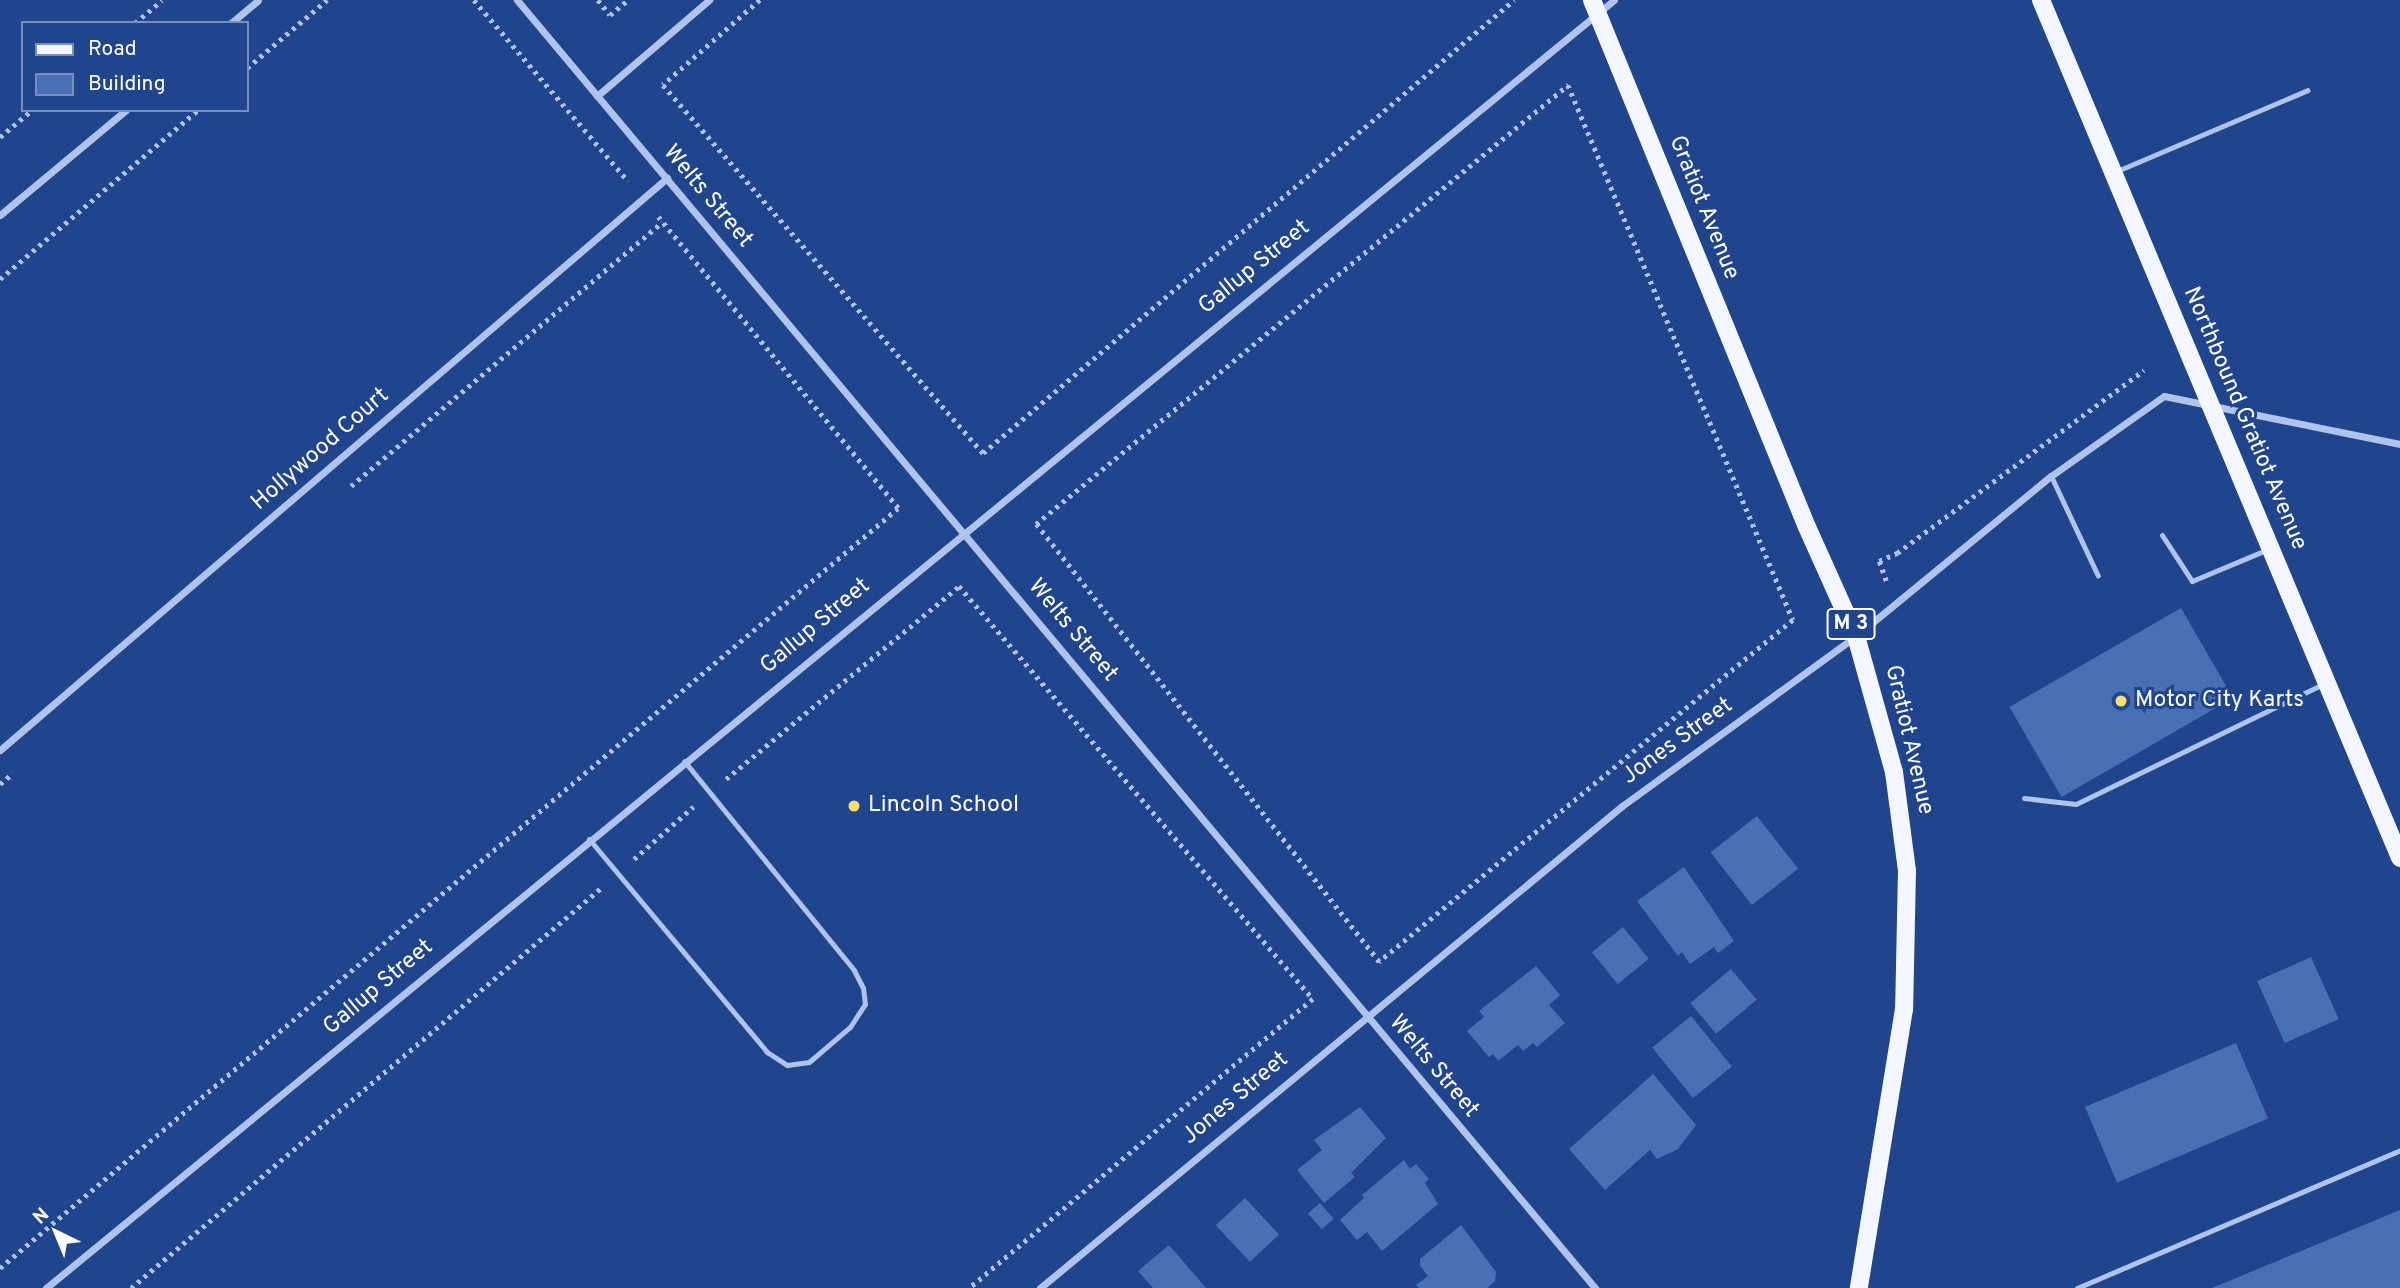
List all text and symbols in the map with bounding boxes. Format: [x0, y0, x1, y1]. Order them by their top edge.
legend [21, 21, 248, 112]
text: Road [88, 36, 137, 63]
text: Building [88, 71, 166, 98]
street label: Gratiot Avenue [1661, 132, 1745, 284]
street label: Welts Street [656, 140, 758, 254]
street label: Gallup Street [1194, 215, 1316, 321]
street label: Northbound Gratiot Avenue [2176, 283, 2312, 555]
street label: Hollywood Court [247, 383, 395, 517]
street label: Gallup Street [755, 573, 877, 681]
street label: Welts Street [1021, 574, 1123, 688]
road number: M 3 [1826, 606, 1876, 642]
street label: Gratiot Avenue [1877, 662, 1939, 818]
place label: Motor City Karts [2135, 687, 2304, 715]
street label: Jones Street [1617, 693, 1739, 791]
marker: Motor City Karts [2113, 693, 2129, 709]
place label: Lincoln School [868, 792, 1019, 820]
marker: Lincoln School [846, 798, 862, 814]
street label: Gallup Street [318, 934, 440, 1042]
street label: Welts Street [1382, 1010, 1484, 1124]
street label: Jones Street [1177, 1047, 1295, 1151]
north arrow [21, 1197, 91, 1267]
text: N [29, 1203, 55, 1230]

